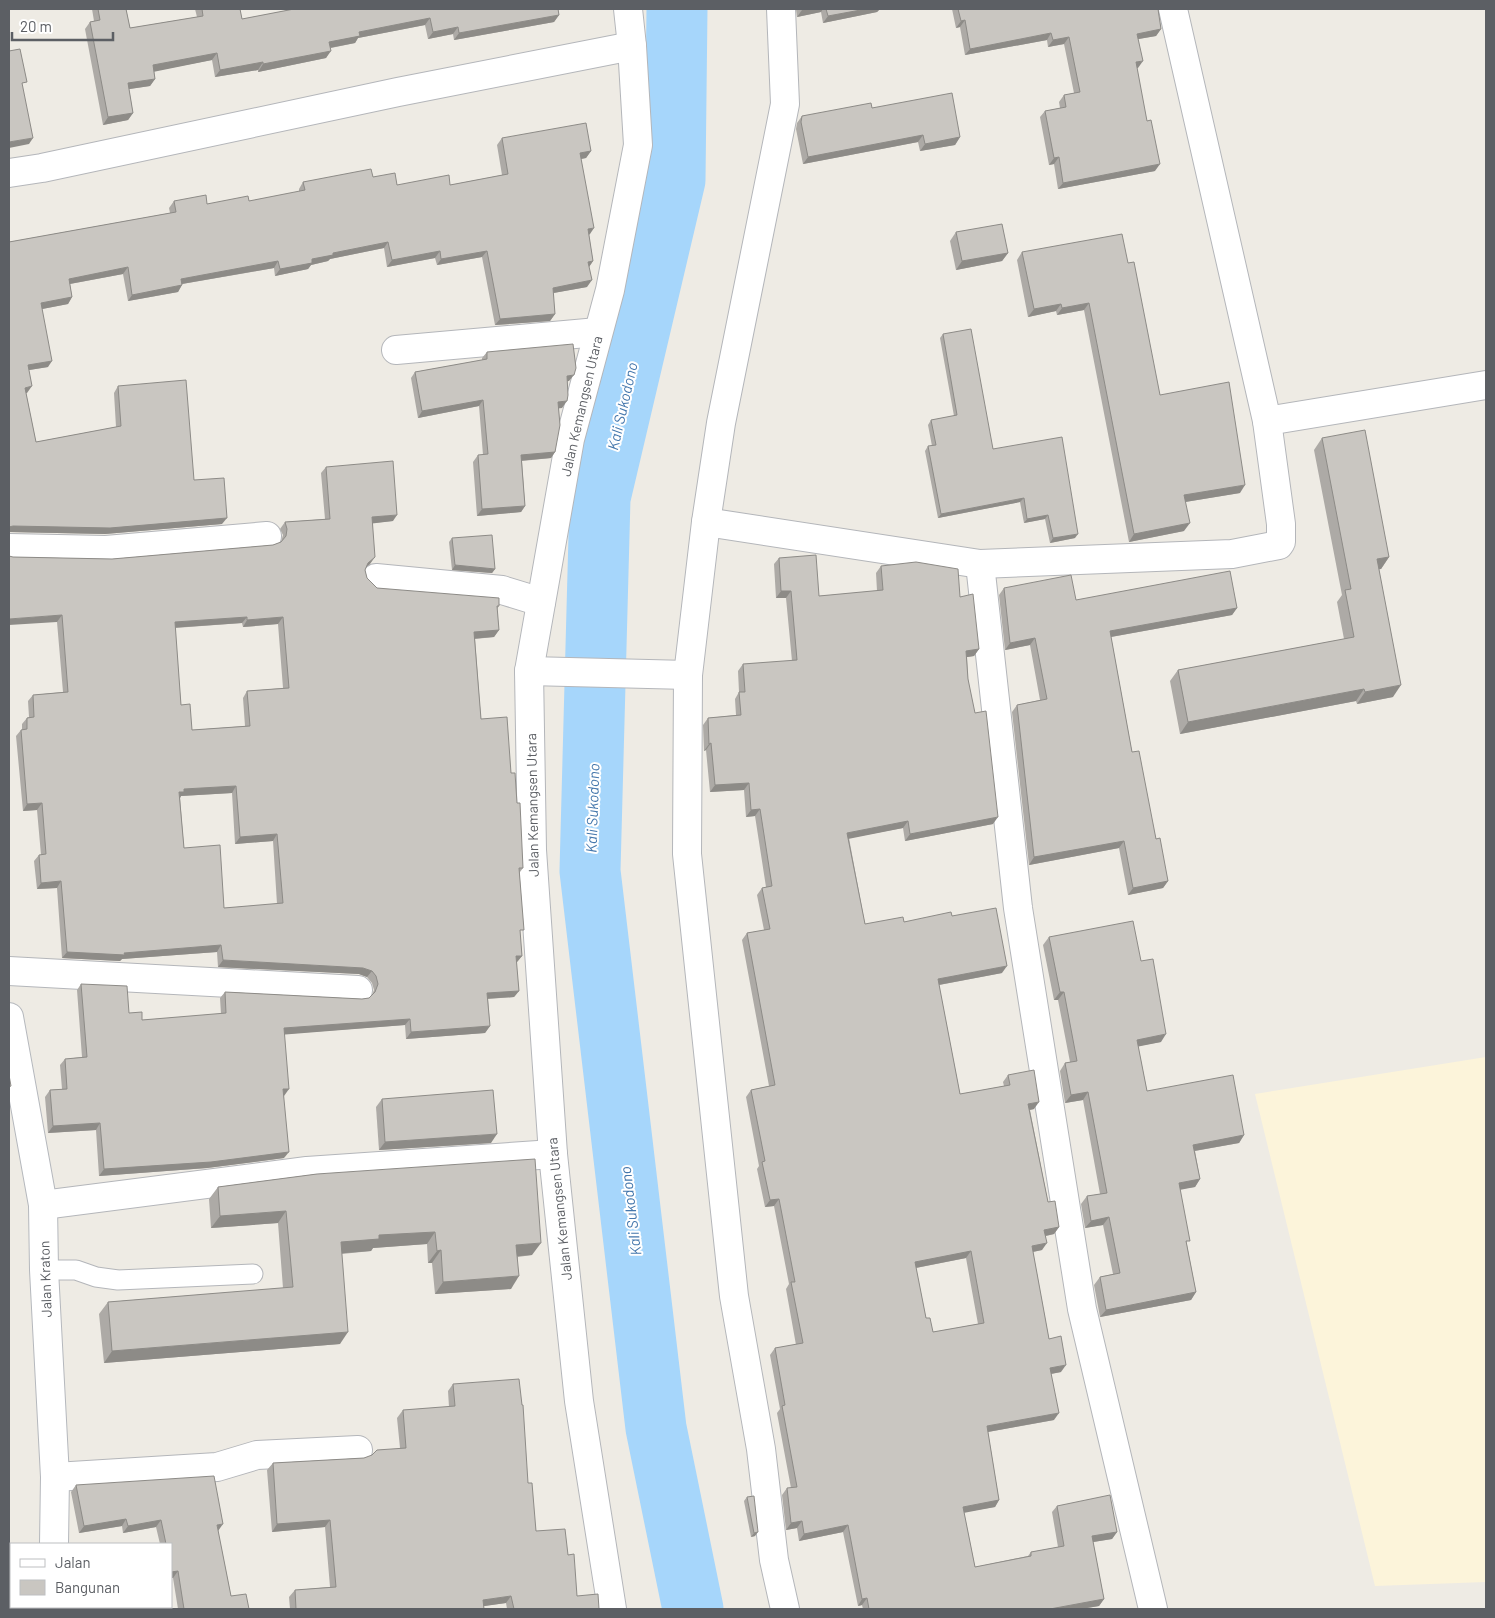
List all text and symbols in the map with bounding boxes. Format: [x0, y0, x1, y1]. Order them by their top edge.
scale bar [12, 10, 114, 42]
text: 20 m [20, 17, 52, 35]
street label: Jalan Kemangsen Utara [557, 334, 605, 478]
water label: Kali Sukodono [603, 360, 641, 452]
street label: Jalan Kemangsen Utara [522, 733, 542, 877]
water label: Kali Sukodono [581, 763, 603, 853]
street label: Jalan Kemangsen Utara [543, 1137, 575, 1281]
water label: Kali Sukodono [616, 1165, 644, 1256]
street label: Jalan Kraton [35, 1240, 55, 1318]
legend [10, 1543, 172, 1608]
text: Jalan [55, 1553, 91, 1571]
text: Bangunan [55, 1578, 120, 1596]

